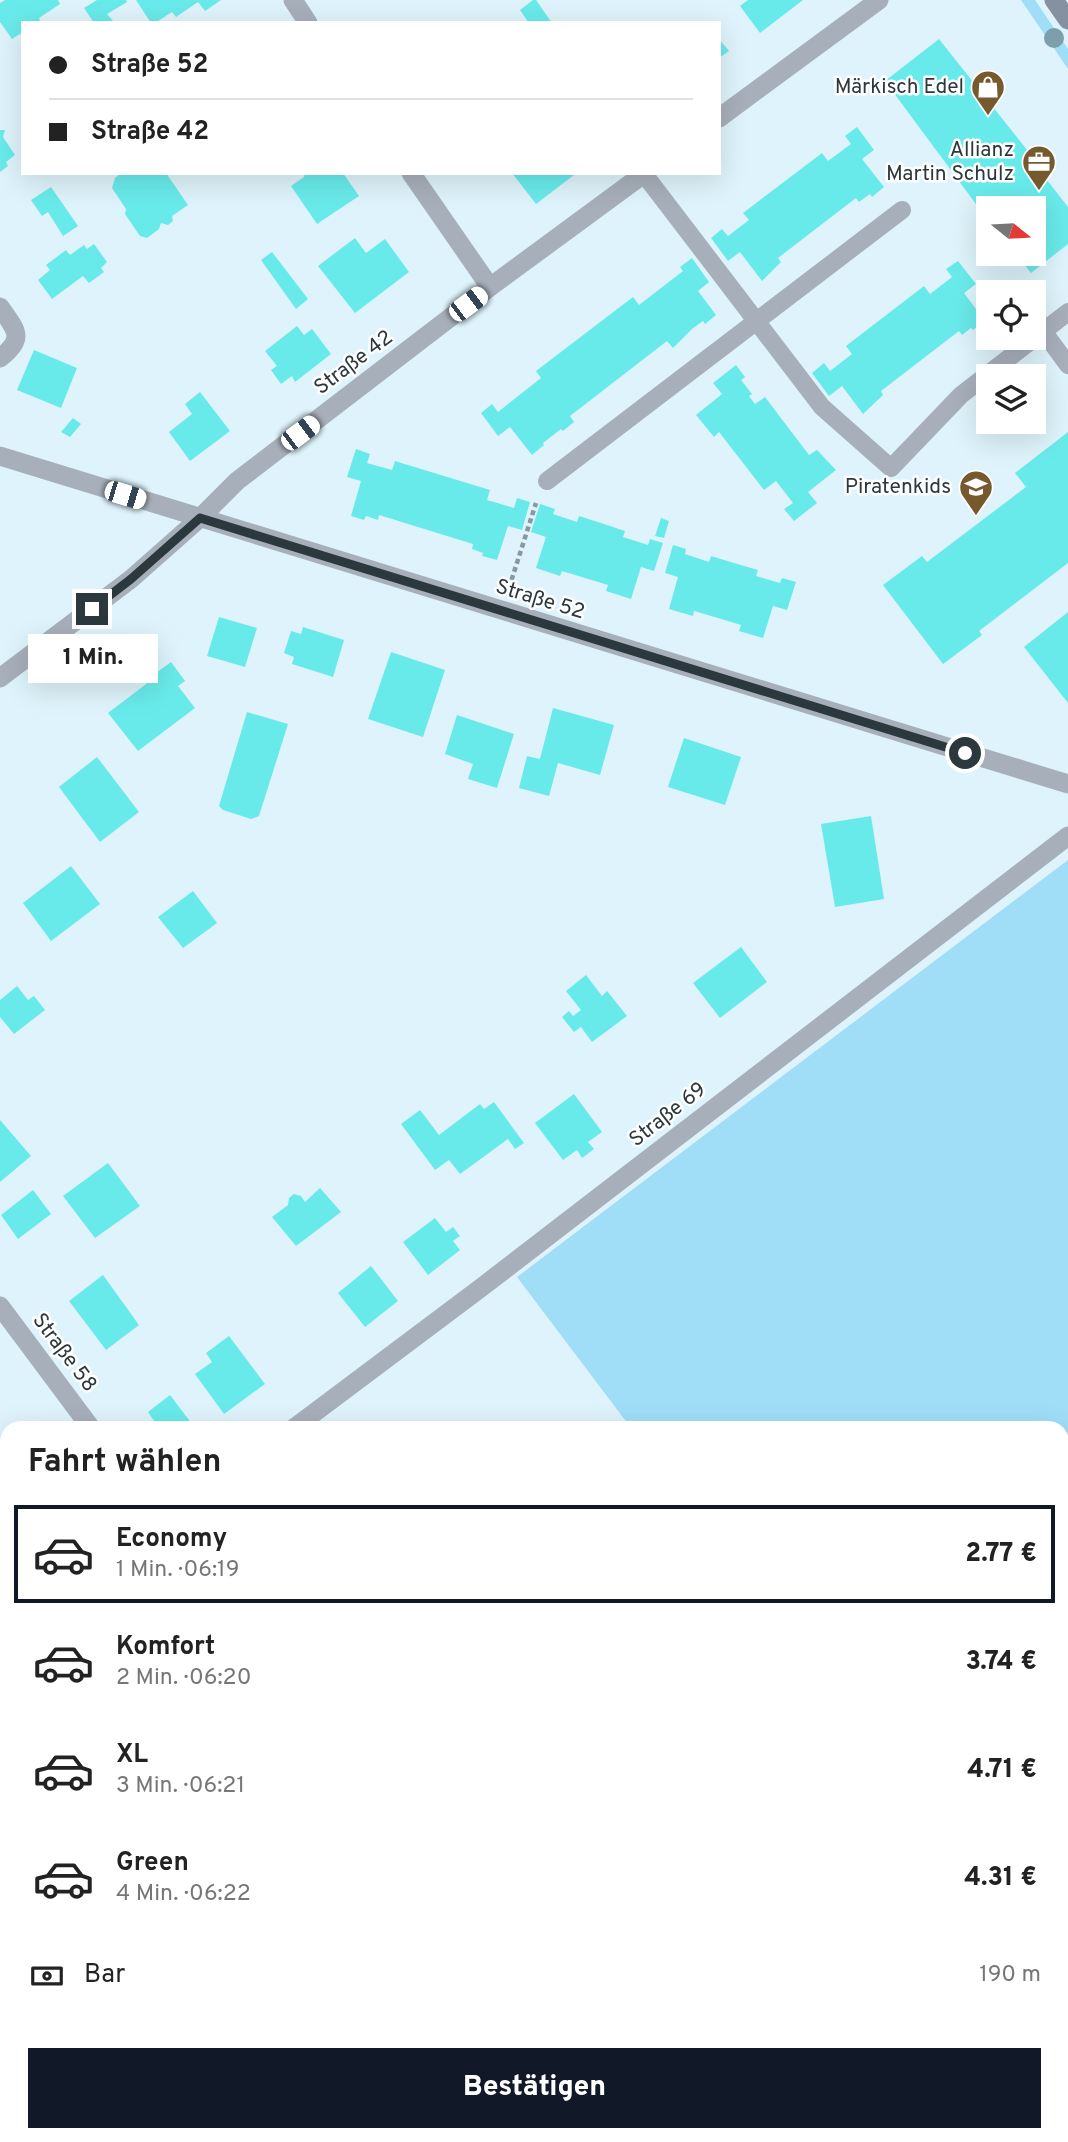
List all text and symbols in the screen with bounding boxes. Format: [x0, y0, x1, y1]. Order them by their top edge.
text: Straße 52 [91, 49, 208, 82]
shop icon: Märkisch Edel [969, 68, 1007, 117]
place label: Märkisch Edel [835, 74, 964, 101]
text: Straße 42 [91, 116, 209, 149]
place label: Allianz Martin Schulz [886, 137, 1014, 188]
office icon: Allianz Martin Schulz [1020, 143, 1058, 192]
north arrow [976, 196, 1046, 266]
map controls [976, 196, 1046, 434]
button: locate [976, 280, 1046, 350]
car [445, 283, 492, 325]
street label: Straße 42 [309, 325, 399, 401]
button: layers [976, 364, 1046, 434]
car [277, 412, 324, 454]
school or university icon: Piratenkids [957, 468, 995, 517]
place label: Piratenkids [845, 474, 951, 501]
car [102, 479, 149, 511]
street label: Straße 52 [492, 574, 588, 626]
route end [76, 593, 108, 625]
callout: 1 Min. [27, 634, 157, 682]
text: 1 Min. [63, 644, 123, 673]
route start [949, 737, 981, 769]
street label: Straße 69 [624, 1077, 712, 1153]
street label: Straße 58 [26, 1308, 102, 1398]
text: Fahrt wählen [28, 1443, 221, 1483]
icon: car [32, 1523, 95, 1586]
text: Economy [116, 1523, 227, 1556]
text: 2.77 € [965, 1538, 1037, 1571]
text: 1 Min. · 06:19 [116, 1556, 239, 1585]
icon: car [32, 1631, 95, 1694]
text: Komfort [116, 1631, 215, 1664]
text: 3.74 € [966, 1646, 1037, 1679]
text: 2 Min. · 06:20 [116, 1664, 251, 1693]
icon: car [32, 1739, 95, 1802]
text: XL [116, 1739, 148, 1772]
text: 4.71 € [967, 1754, 1037, 1787]
text: 3 Min. · 06:21 [116, 1772, 245, 1801]
icon: car [32, 1847, 95, 1910]
text: Green [116, 1847, 189, 1880]
text: 4.31 € [964, 1862, 1037, 1895]
text: 4 Min. · 06:22 [116, 1880, 251, 1909]
icon: cash [28, 1957, 66, 1995]
text: Bar [84, 1959, 125, 1992]
text: 190 m [979, 1961, 1041, 1990]
button: Bestätigen [28, 2048, 1041, 2128]

